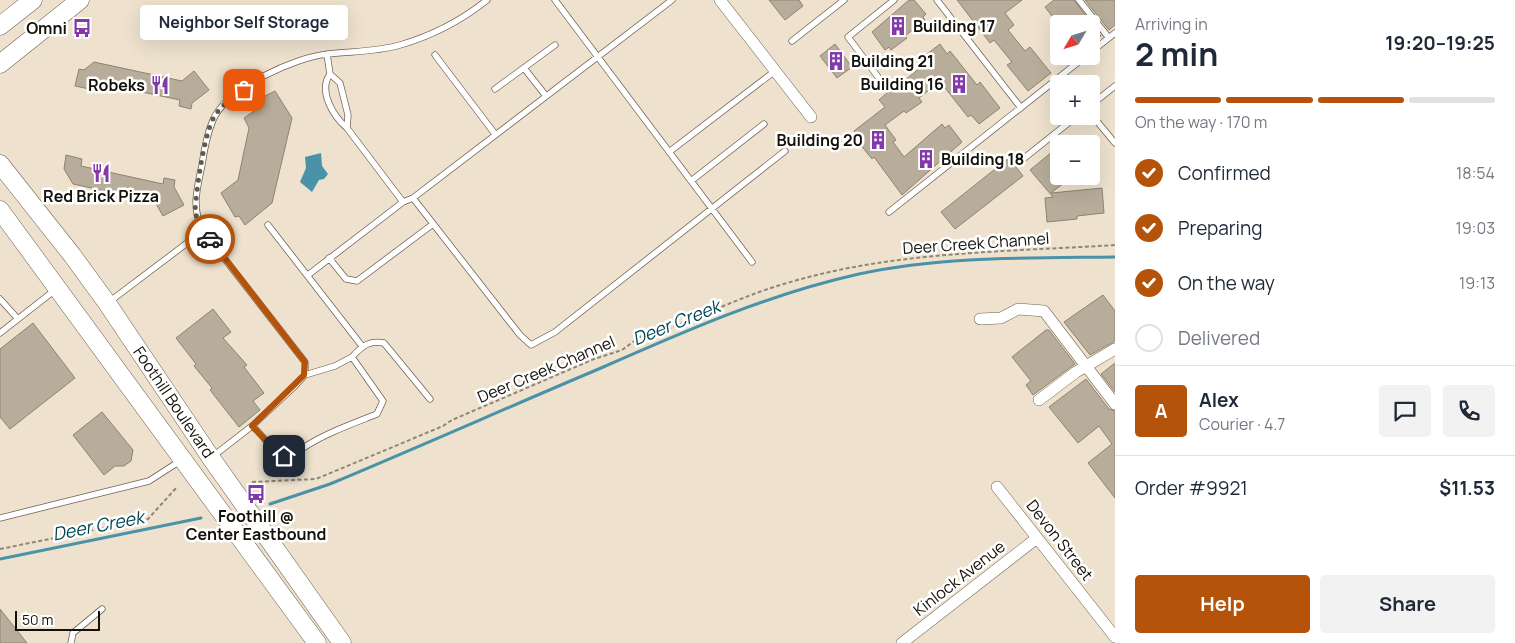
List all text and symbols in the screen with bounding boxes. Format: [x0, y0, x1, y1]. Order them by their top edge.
callout: Neighbor Self Storage [140, 5, 348, 40]
text: Neighbor Self Storage [159, 11, 329, 33]
text: Arriving in [1135, 13, 1208, 35]
building icon: Building 17 [887, 15, 909, 37]
place label: Building 17 [913, 15, 995, 37]
north arrow [1050, 15, 1100, 65]
map controls [1050, 15, 1100, 185]
place label: Omni [26, 17, 67, 39]
bus stop icon: Omni [71, 17, 93, 39]
text: 19:20–19:25 [1385, 30, 1495, 56]
text: 2 min [1135, 32, 1218, 76]
building icon: Building 21 [825, 50, 847, 72]
place label: Building 21 [851, 50, 934, 72]
pin [223, 69, 265, 111]
place label: Building 16 [861, 73, 944, 95]
building icon: Building 16 [948, 73, 970, 95]
place label: Robeks [88, 74, 145, 96]
restaurant icon: Robeks [149, 74, 171, 96]
button: + [1050, 75, 1100, 125]
icon: bag [230, 76, 258, 104]
text: On the way · 170 m [1135, 111, 1267, 133]
place label: Building 20 [776, 129, 863, 151]
building icon: Building 20 [867, 129, 889, 151]
button: − [1050, 135, 1100, 185]
building icon: Building 18 [915, 148, 937, 170]
place label: Building 18 [941, 148, 1024, 170]
icon: check [1135, 159, 1163, 187]
text: Confirmed [1178, 160, 1271, 186]
restaurant icon: Red Brick Pizza [90, 162, 112, 184]
text: 18:54 [1456, 162, 1495, 184]
place label: Red Brick Pizza [43, 185, 159, 207]
courier [185, 214, 235, 264]
icon: check [1135, 214, 1163, 242]
text: Preparing [1178, 215, 1263, 241]
text: 19:03 [1455, 217, 1495, 239]
icon: car [196, 225, 224, 253]
street label: Deer Creek Channel [902, 227, 1050, 259]
icon: check [1135, 269, 1163, 297]
text: On the way [1178, 270, 1275, 296]
text: 19:13 [1459, 272, 1495, 294]
water label: Deer Creek [629, 292, 726, 350]
text: Delivered [1178, 325, 1260, 351]
street label: Deer Creek Channel [474, 330, 618, 408]
street label: Foothill Boulevard [128, 342, 220, 462]
button: chat [1379, 385, 1431, 437]
button: phone [1443, 385, 1495, 437]
text: Alex [1199, 387, 1239, 413]
text: A [1155, 398, 1167, 424]
text: Courier · 4.7 [1199, 413, 1285, 435]
pin [263, 435, 305, 477]
icon: home [270, 442, 298, 470]
text: Order #9921 [1135, 475, 1248, 501]
text: $11.53 [1439, 475, 1495, 501]
bus stop icon: Foothill @ Center Eastbound [245, 483, 267, 505]
street label: Devon Street [1022, 495, 1098, 585]
water label: Deer Creek [50, 504, 149, 546]
place label: Foothill @ Center Eastbound [186, 505, 326, 545]
street label: Kinlock Avenue [909, 535, 1009, 621]
button: Help [1135, 575, 1310, 633]
button: Share [1320, 575, 1495, 633]
scale bar [15, 608, 100, 631]
text: 50 m [22, 610, 53, 629]

